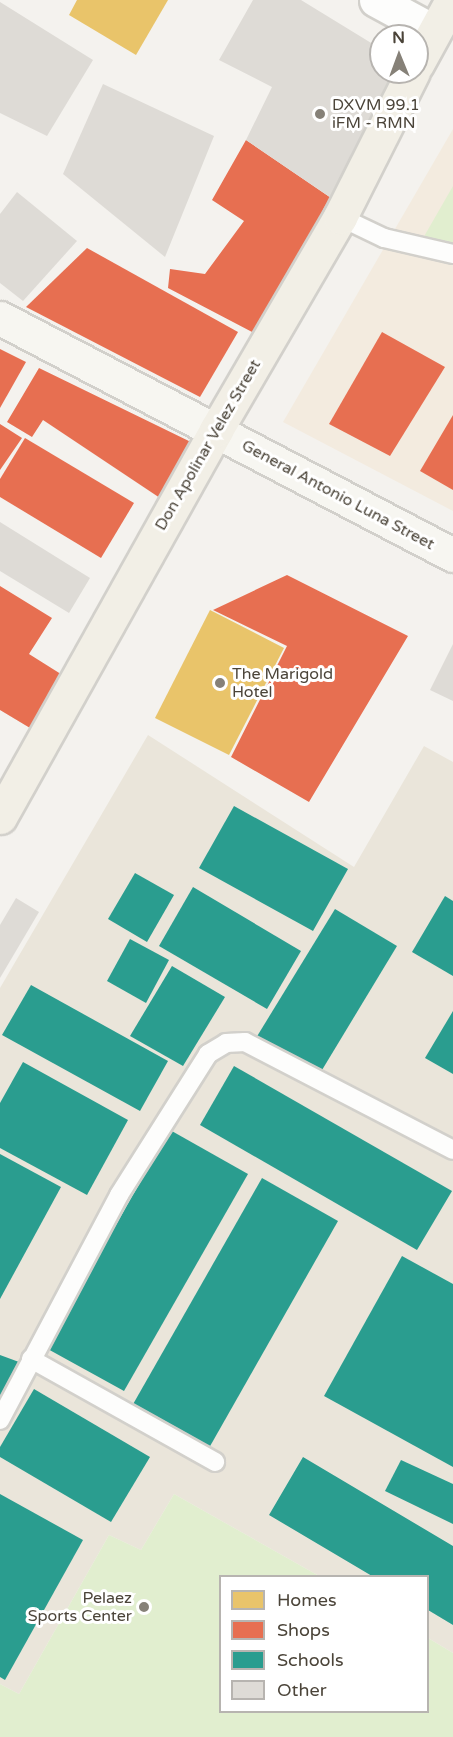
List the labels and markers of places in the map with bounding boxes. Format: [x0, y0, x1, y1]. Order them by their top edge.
place label: DXVM 99.1 iFM - RMN [332, 95, 420, 133]
marker: DXVM 99.1 iFM - RMN [313, 107, 327, 121]
place label: The Marigold Hotel [232, 664, 333, 702]
marker: The Marigold Hotel [213, 676, 227, 690]
place label: Pelaez Sports Center [28, 1588, 132, 1626]
marker: Pelaez Sports Center [137, 1600, 151, 1614]

